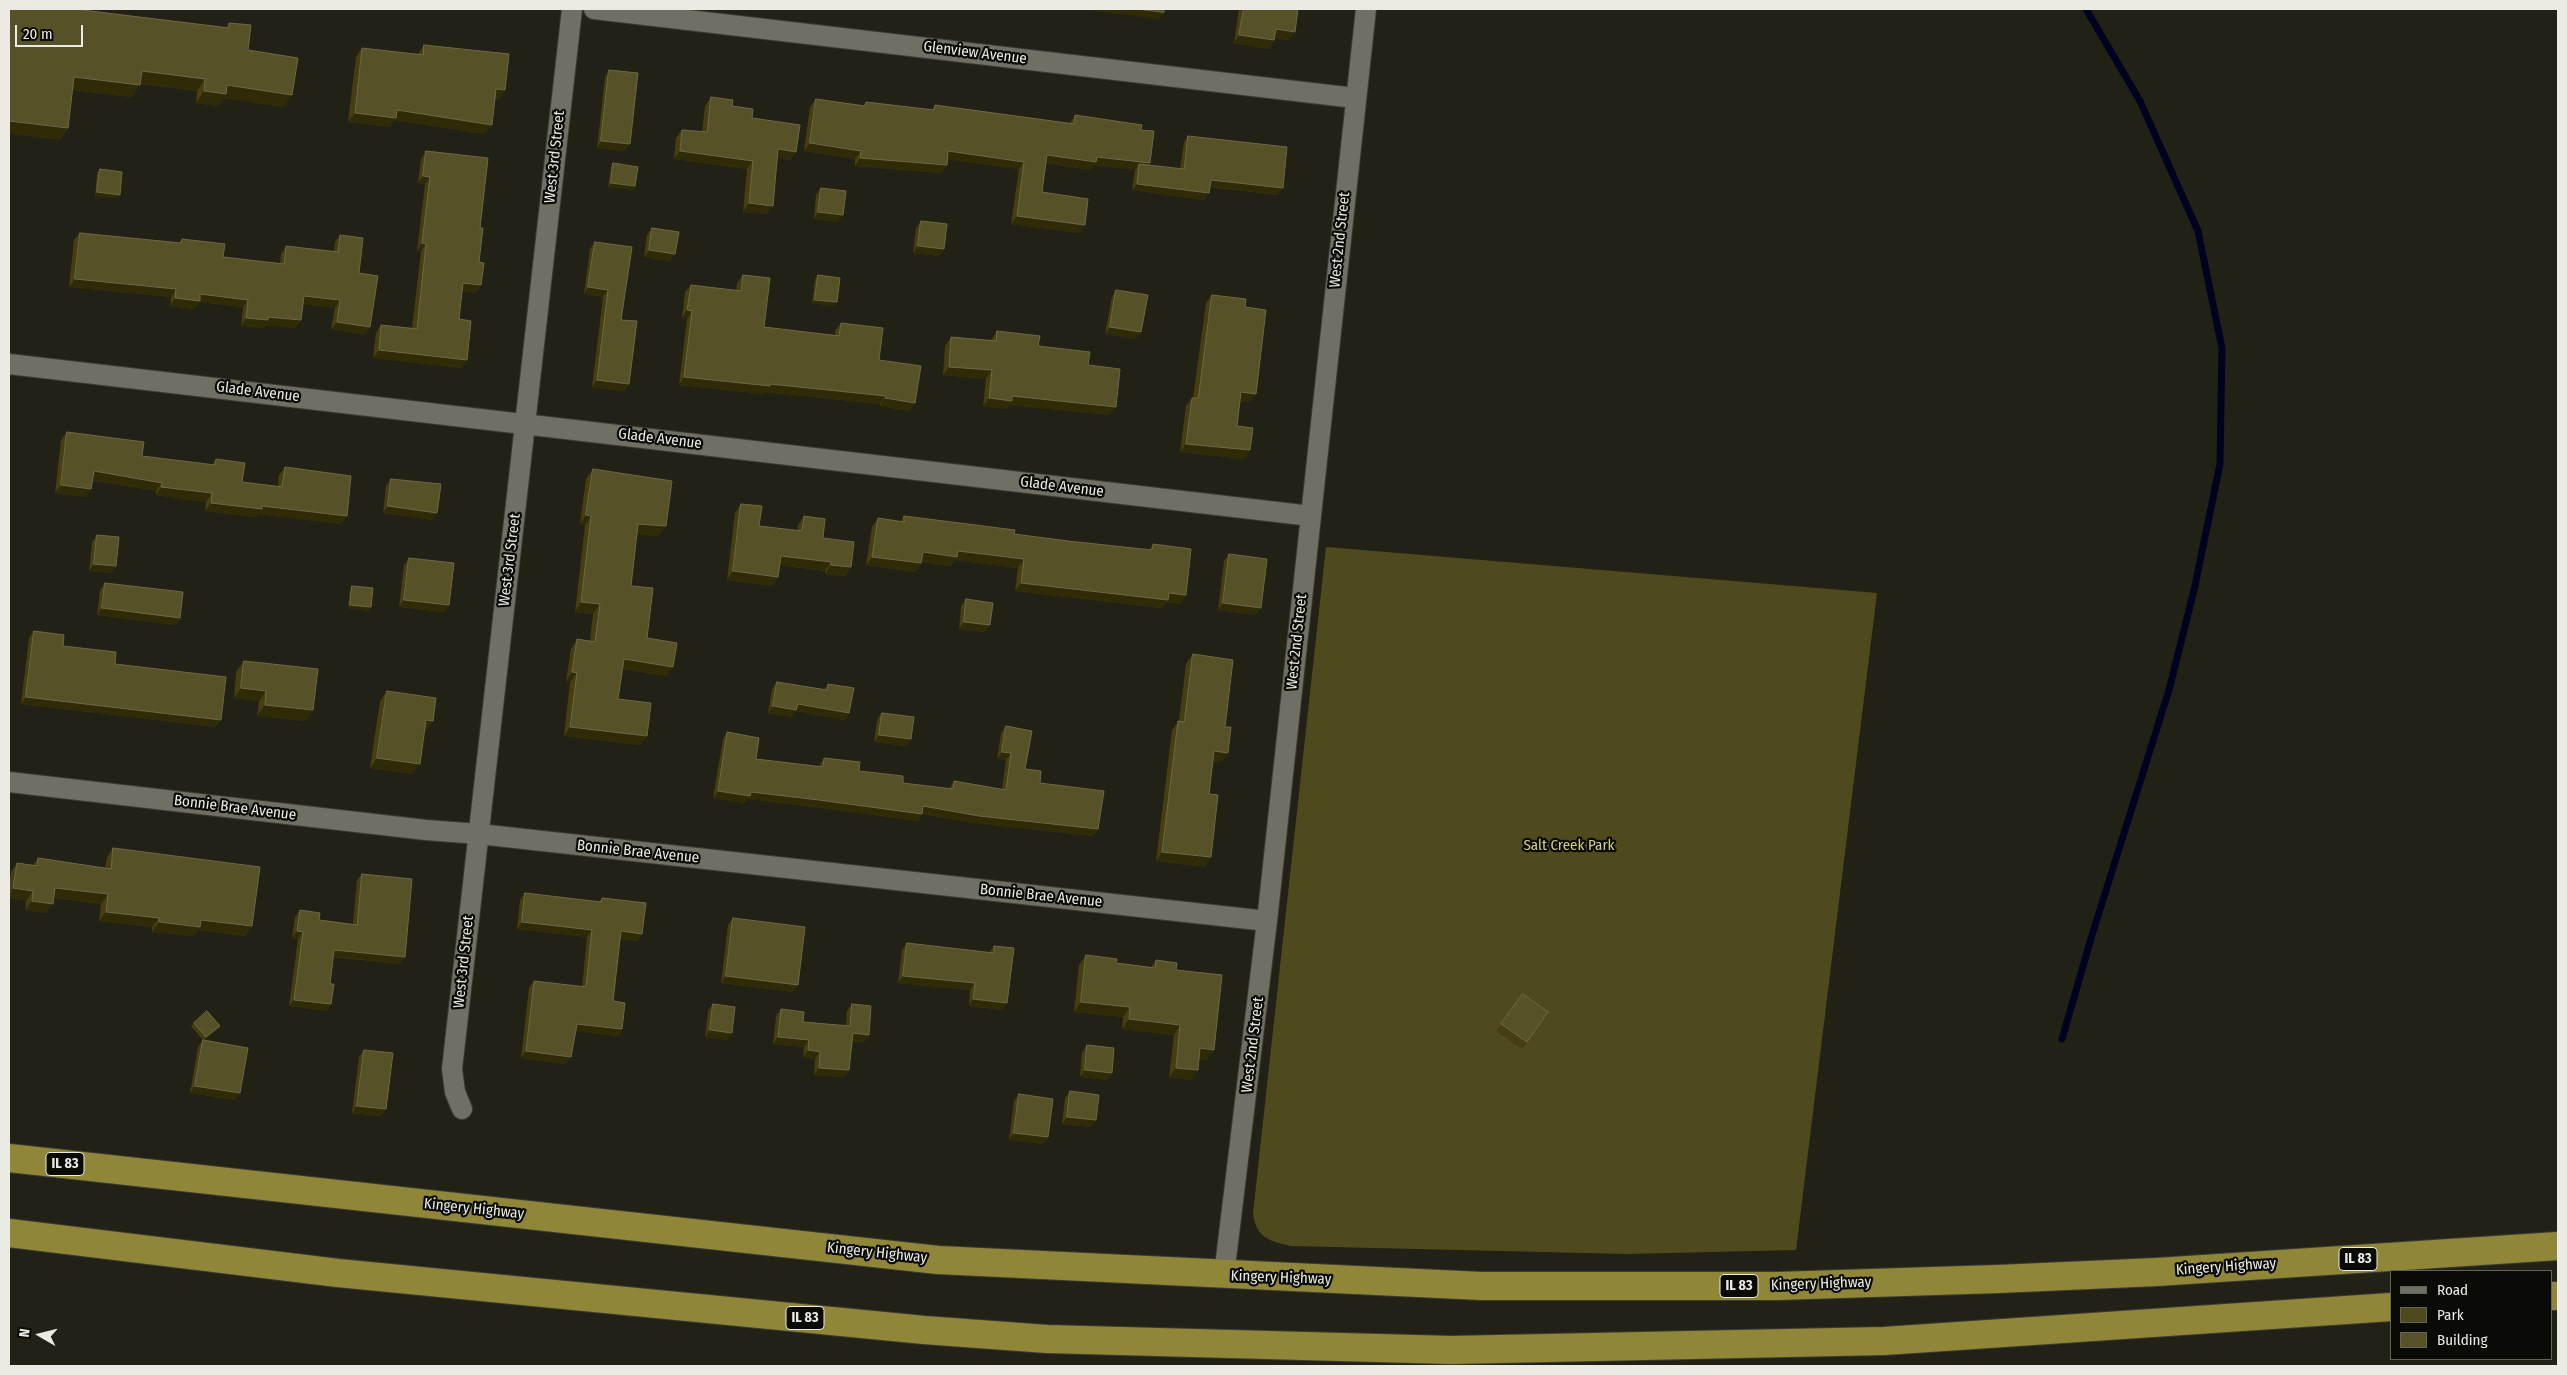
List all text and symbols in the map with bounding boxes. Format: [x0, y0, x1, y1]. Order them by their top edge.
scale bar [18, 15, 85, 47]
text: 20 m [23, 25, 53, 43]
street label: Glenview Avenue [922, 38, 1028, 68]
street label: West 3rd Street [541, 110, 569, 204]
street label: West 2nd Street [1326, 191, 1354, 289]
street label: Glade Avenue [215, 378, 301, 406]
street label: Glade Avenue [617, 425, 703, 453]
street label: Glade Avenue [1019, 473, 1105, 501]
street label: West 3rd Street [495, 513, 525, 607]
street label: West 2nd Street [1283, 593, 1311, 691]
street label: Bonnie Brae Avenue [173, 792, 297, 824]
street label: Bonnie Brae Avenue [576, 837, 700, 867]
park label: Salt Creek Park [1523, 837, 1615, 855]
street label: Bonnie Brae Avenue [979, 881, 1103, 911]
street label: West 3rd Street [450, 915, 478, 1009]
street label: West 2nd Street [1238, 996, 1268, 1094]
road number: IL 83 [46, 1152, 84, 1176]
street label: Kingery Highway [423, 1195, 525, 1223]
street label: Kingery Highway [826, 1239, 928, 1267]
road number: IL 83 [2339, 1248, 2377, 1270]
street label: Kingery Highway [2175, 1255, 2277, 1279]
street label: Kingery Highway [1230, 1267, 1332, 1289]
legend [2390, 1270, 2552, 1360]
street label: Kingery Highway [1770, 1273, 1872, 1295]
road number: IL 83 [1720, 1274, 1758, 1298]
text: Road [2437, 1281, 2468, 1299]
road number: IL 83 [786, 1306, 824, 1330]
text: Park [2437, 1306, 2464, 1324]
north arrow [15, 1310, 65, 1360]
text: N [16, 1328, 34, 1338]
text: Building [2437, 1331, 2488, 1349]

